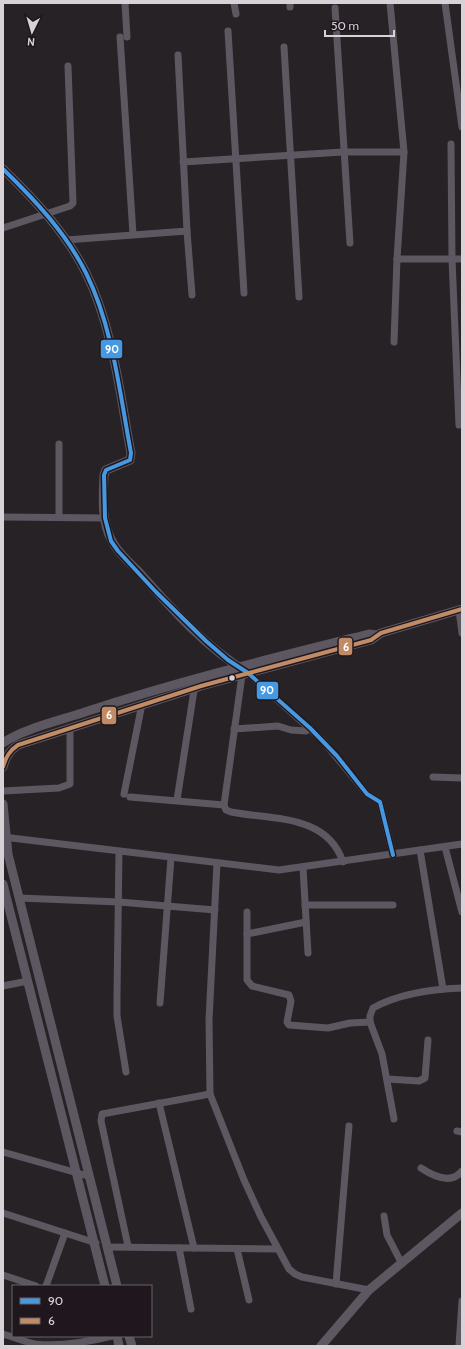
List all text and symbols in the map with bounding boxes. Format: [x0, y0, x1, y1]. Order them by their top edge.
north arrow [12, 12, 52, 52]
scale bar [325, 12, 394, 38]
text: 50 m [331, 18, 359, 33]
text: N [27, 35, 36, 49]
line badge: 90 [100, 339, 123, 359]
text: 90 [105, 342, 119, 356]
line badge: 6 [338, 637, 353, 656]
text: 6 [343, 640, 349, 654]
unlabelled marker [227, 673, 237, 683]
line badge: 90 [256, 681, 279, 700]
text: 90 [260, 683, 274, 697]
line badge: 6 [101, 706, 117, 725]
text: 6 [106, 708, 112, 722]
legend [12, 1285, 152, 1337]
text: 90 [48, 1293, 63, 1308]
text: 6 [48, 1313, 55, 1328]

